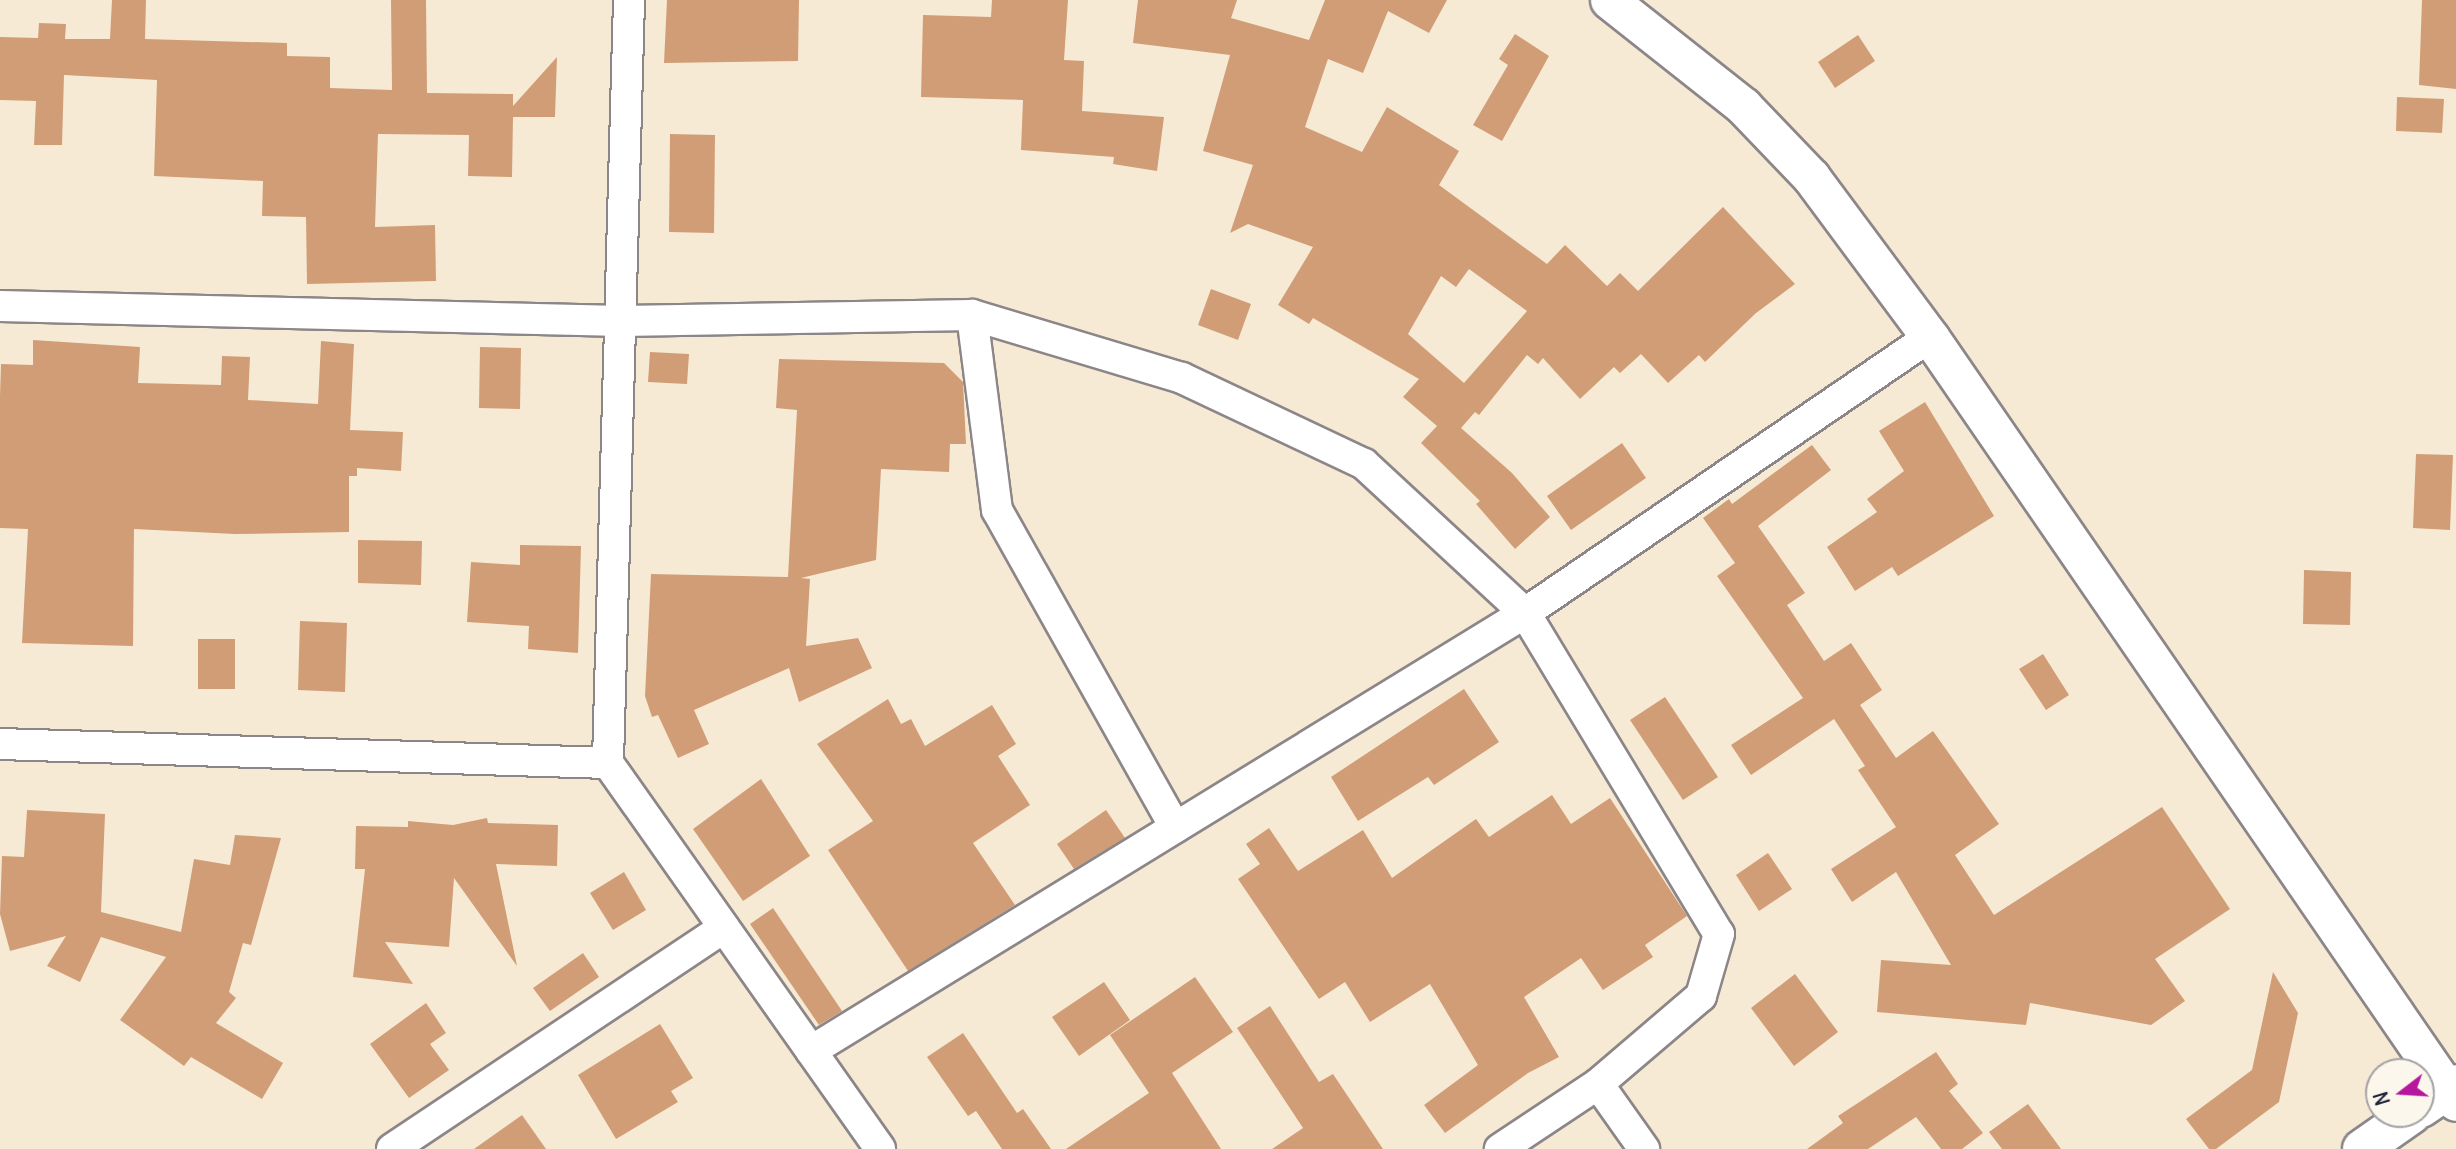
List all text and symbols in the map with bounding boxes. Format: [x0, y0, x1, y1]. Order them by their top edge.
north arrow [2365, 1058, 2435, 1128]
text: N [2368, 1089, 2395, 1108]

